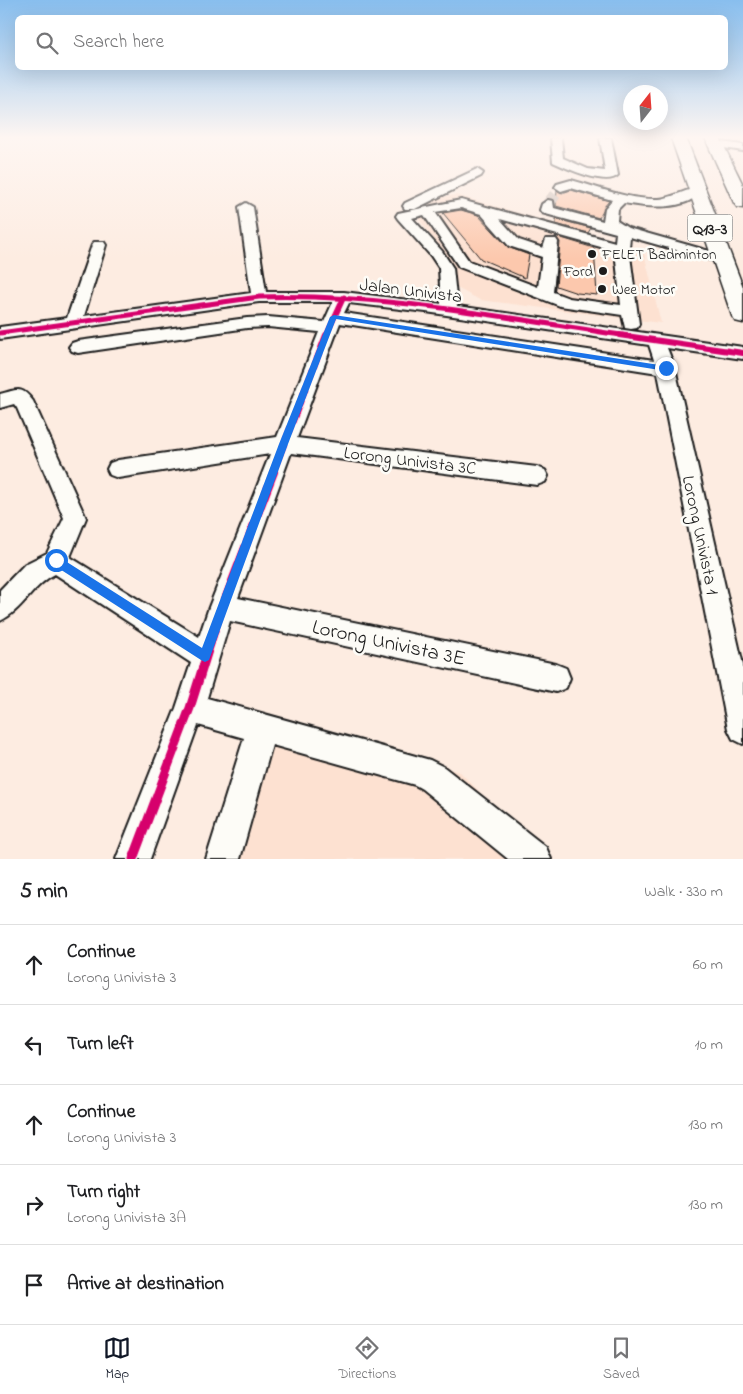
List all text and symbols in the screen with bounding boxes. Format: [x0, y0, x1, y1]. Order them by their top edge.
search box [15, 15, 728, 70]
icon: search [33, 29, 61, 57]
text: Search here [73, 29, 164, 56]
north arrow [623, 85, 668, 130]
road number: Q13-3 [688, 214, 732, 242]
place label: FELET Badminton [601, 244, 716, 266]
marker: FELET Badminton [586, 248, 598, 260]
place label: Ford [563, 261, 594, 283]
marker: Ford [597, 265, 609, 277]
street label: Jalan Univista [358, 273, 464, 311]
place label: Wee Motor [612, 279, 676, 301]
marker: Wee Motor [596, 283, 608, 295]
route end [655, 357, 678, 380]
street label: Lorong Univista 3C [342, 441, 477, 484]
street label: Lorong Univista 1 [673, 473, 724, 598]
route start [45, 549, 68, 572]
street label: Lorong Univista 3E [309, 613, 468, 677]
text: 5 min [20, 877, 68, 907]
text: Walk · 330 m [644, 880, 723, 904]
text: Continue [67, 939, 135, 966]
icon: ahead [20, 951, 48, 979]
text: 60 m [693, 953, 723, 977]
text: Lorong Univista 3 [67, 966, 176, 990]
icon: left [20, 1031, 48, 1059]
text: Turn left [67, 1031, 134, 1058]
text: 10 m [695, 1033, 723, 1057]
text: Continue [67, 1099, 135, 1126]
icon: ahead [20, 1111, 48, 1139]
text: 130 m [688, 1113, 723, 1137]
text: Lorong Univista 3 [67, 1126, 176, 1150]
text: Turn right [67, 1179, 140, 1206]
icon: right [20, 1191, 48, 1219]
text: 130 m [688, 1193, 723, 1217]
text: Lorong Univista 3A [67, 1206, 186, 1230]
icon: arrive [20, 1271, 48, 1299]
text: Arrive at destination [67, 1271, 224, 1298]
tab: Map [103, 1334, 131, 1385]
tab: Directions [338, 1334, 396, 1385]
tab: Saved [603, 1334, 640, 1385]

